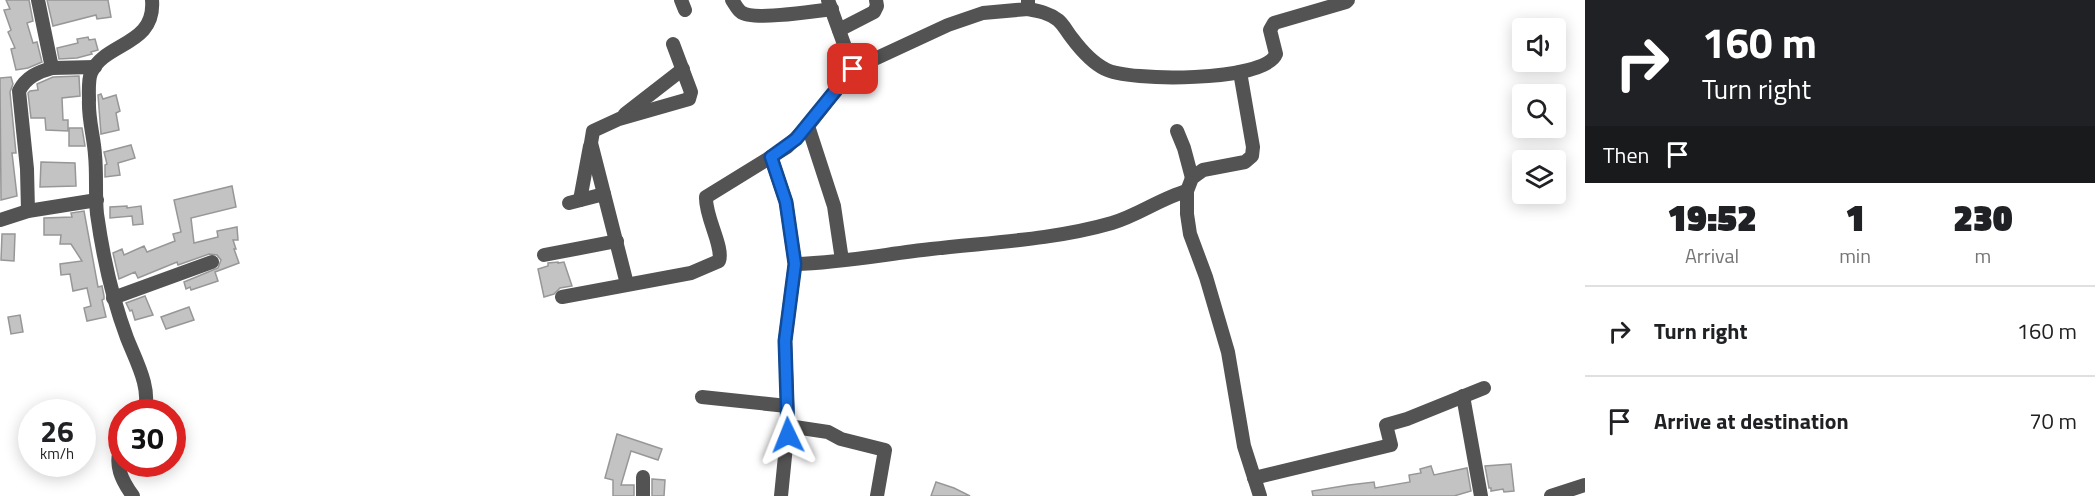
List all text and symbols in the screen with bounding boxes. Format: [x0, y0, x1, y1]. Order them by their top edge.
text: 160 m [1702, 10, 1817, 74]
map controls [1512, 18, 1566, 204]
button: sound [1512, 18, 1566, 72]
icon: right [1603, 24, 1681, 102]
pin [827, 43, 878, 94]
icon: arrive [836, 52, 869, 85]
text: Turn right [1702, 68, 1811, 109]
button: search [1512, 84, 1566, 138]
text: Then [1603, 138, 1649, 172]
icon: arrive [1661, 138, 1694, 171]
button: layers [1512, 150, 1566, 204]
text: 19:52 [1667, 190, 1757, 245]
text: 1 [1845, 190, 1865, 245]
text: 230 [1953, 190, 2013, 245]
text: Arrival [1685, 240, 1739, 271]
text: min [1839, 240, 1871, 271]
text: m [1975, 240, 1991, 271]
text: Turn right [1654, 314, 1748, 348]
text: 160 m [2017, 314, 2077, 348]
icon: right [1603, 315, 1636, 348]
speed limit sign: 30 [108, 399, 186, 477]
position arrow [756, 403, 820, 467]
text: Arrive at destination [1654, 404, 1849, 438]
text: 70 m [2029, 404, 2077, 438]
icon: arrive [1603, 405, 1636, 438]
text: 26 [40, 408, 74, 454]
text: km/h [40, 442, 74, 465]

